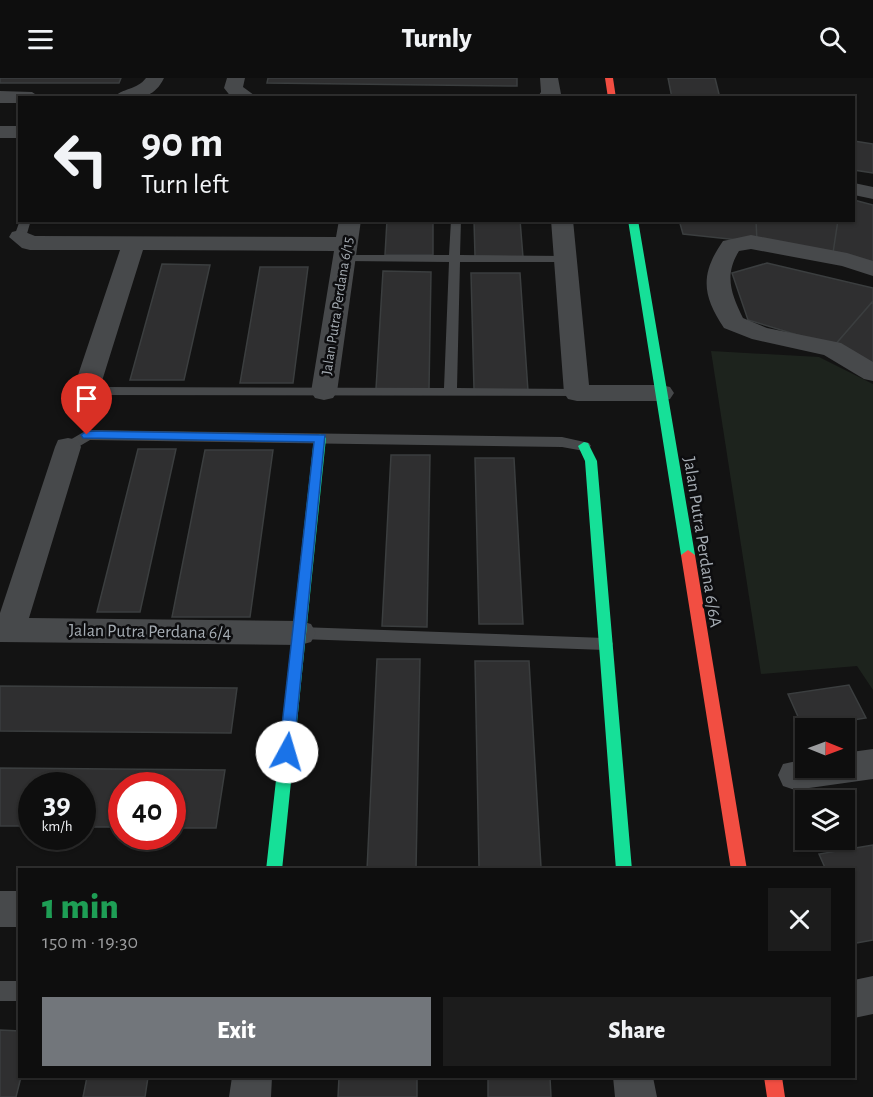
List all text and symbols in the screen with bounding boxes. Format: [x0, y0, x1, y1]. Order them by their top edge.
icon: menu [24, 23, 57, 56]
icon: search [816, 23, 849, 56]
text: Turnly [401, 25, 472, 52]
icon: left [42, 120, 120, 198]
text: 90 m [141, 122, 223, 164]
text: Turn left [141, 171, 229, 198]
street label: Jalan Putra Perdana 6/15 [319, 236, 356, 376]
pin [61, 373, 112, 435]
icon: arrive [70, 382, 103, 415]
street label: Jalan Putra Perdana 6/6A [680, 456, 724, 629]
street label: Jalan Putra Perdana 6/4 [69, 622, 232, 642]
north arrow [795, 718, 855, 778]
map controls [795, 718, 855, 850]
position arrow [255, 720, 319, 784]
speed limit sign: 40 [108, 772, 186, 850]
text: 39 [43, 789, 71, 819]
button: layers [795, 790, 855, 850]
text: km/h [42, 819, 72, 834]
button: close [768, 888, 831, 951]
text: 1 min [42, 889, 119, 925]
text: 150 m · 19:30 [42, 932, 138, 952]
button: Exit [42, 997, 431, 1066]
button: Share [443, 997, 831, 1066]

